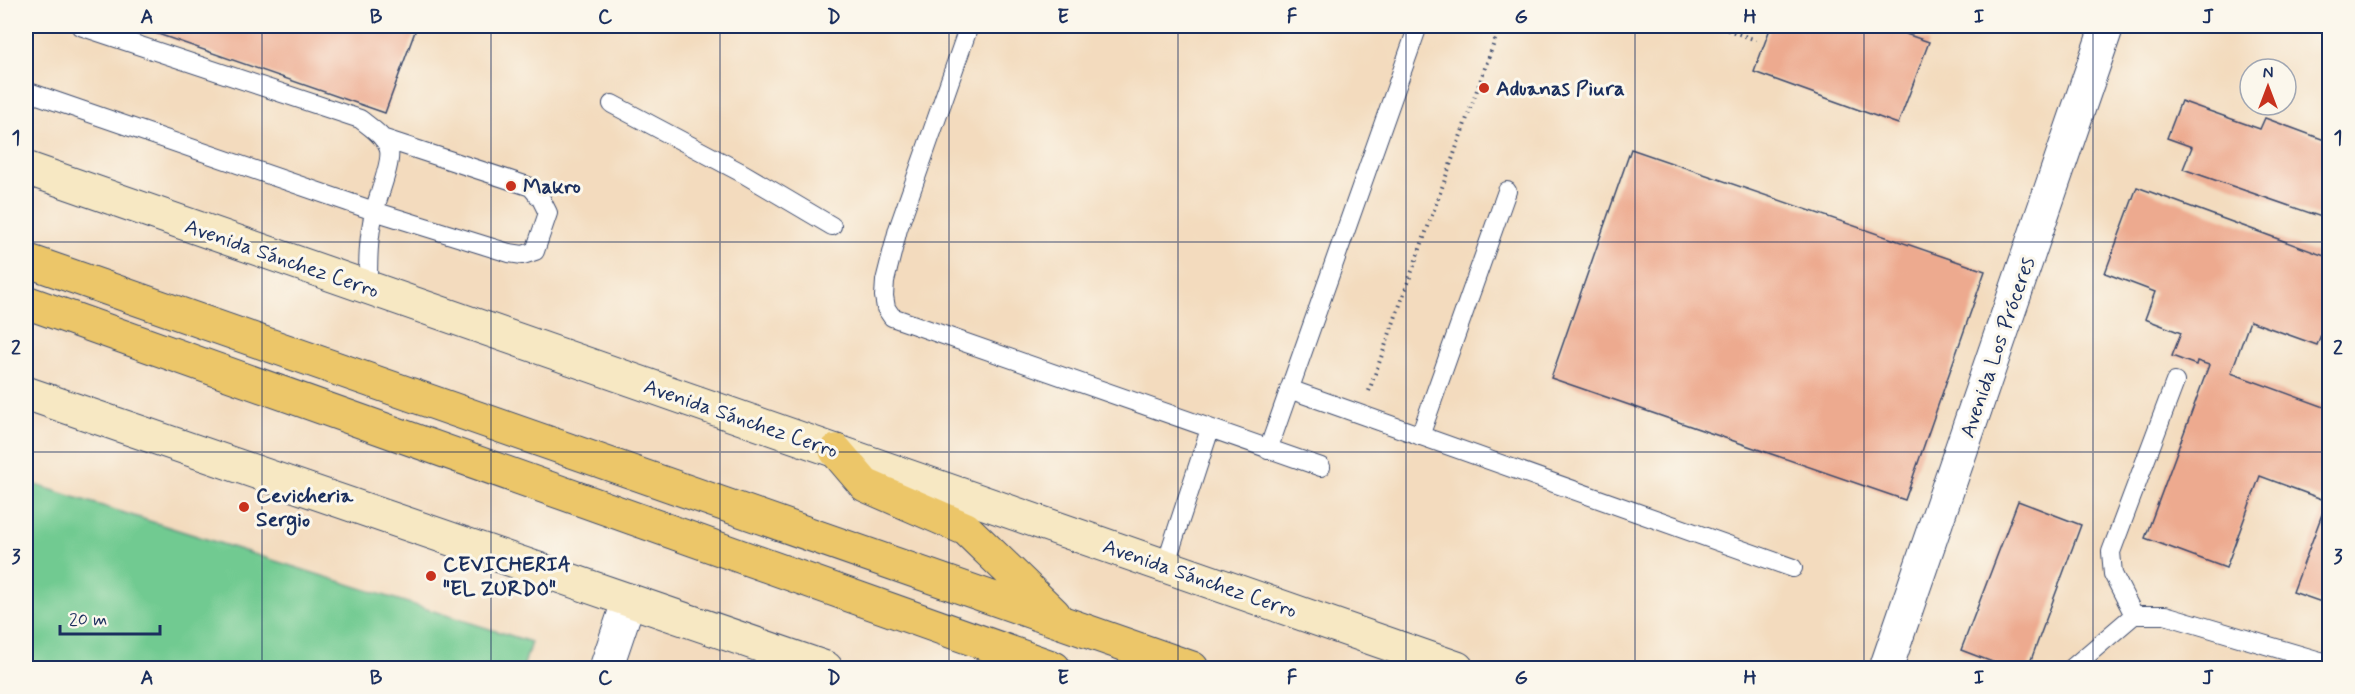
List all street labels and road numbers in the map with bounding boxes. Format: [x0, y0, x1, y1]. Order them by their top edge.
street label: Avenida Sánchez Cerro [181, 213, 382, 305]
street label: Avenida Los Próceres [1954, 253, 2042, 442]
street label: Avenida Sánchez Cerro [640, 373, 841, 465]
street label: Avenida Sánchez Cerro [1099, 533, 1300, 625]

